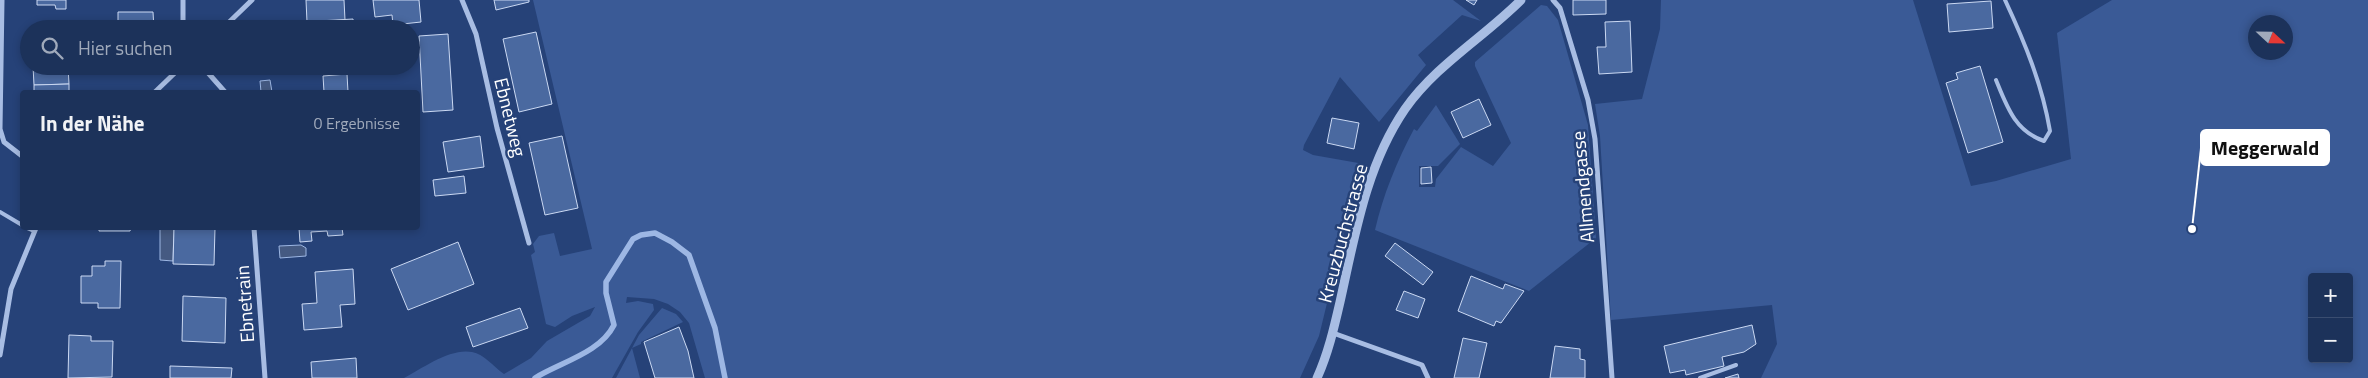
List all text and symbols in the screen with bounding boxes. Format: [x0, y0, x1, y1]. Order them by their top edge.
north arrow [2248, 15, 2293, 60]
search box [20, 20, 420, 75]
text: Hier suchen [78, 33, 173, 62]
icon: search [38, 34, 66, 62]
street label: Ebnetweg [487, 74, 535, 160]
text: In der Nähe [40, 107, 145, 139]
text: 0 Ergebnisse [313, 111, 400, 135]
street label: Allmendgasse [1563, 130, 1601, 244]
callout: Meggerwald [2201, 130, 2329, 165]
text: Meggerwald [2211, 132, 2319, 163]
street label: Kreuzbuchstrasse [1310, 160, 1374, 306]
street label: Ebnetrain [227, 264, 261, 344]
map controls [2308, 273, 2353, 363]
button: + [2308, 273, 2353, 318]
button: − [2308, 318, 2353, 363]

